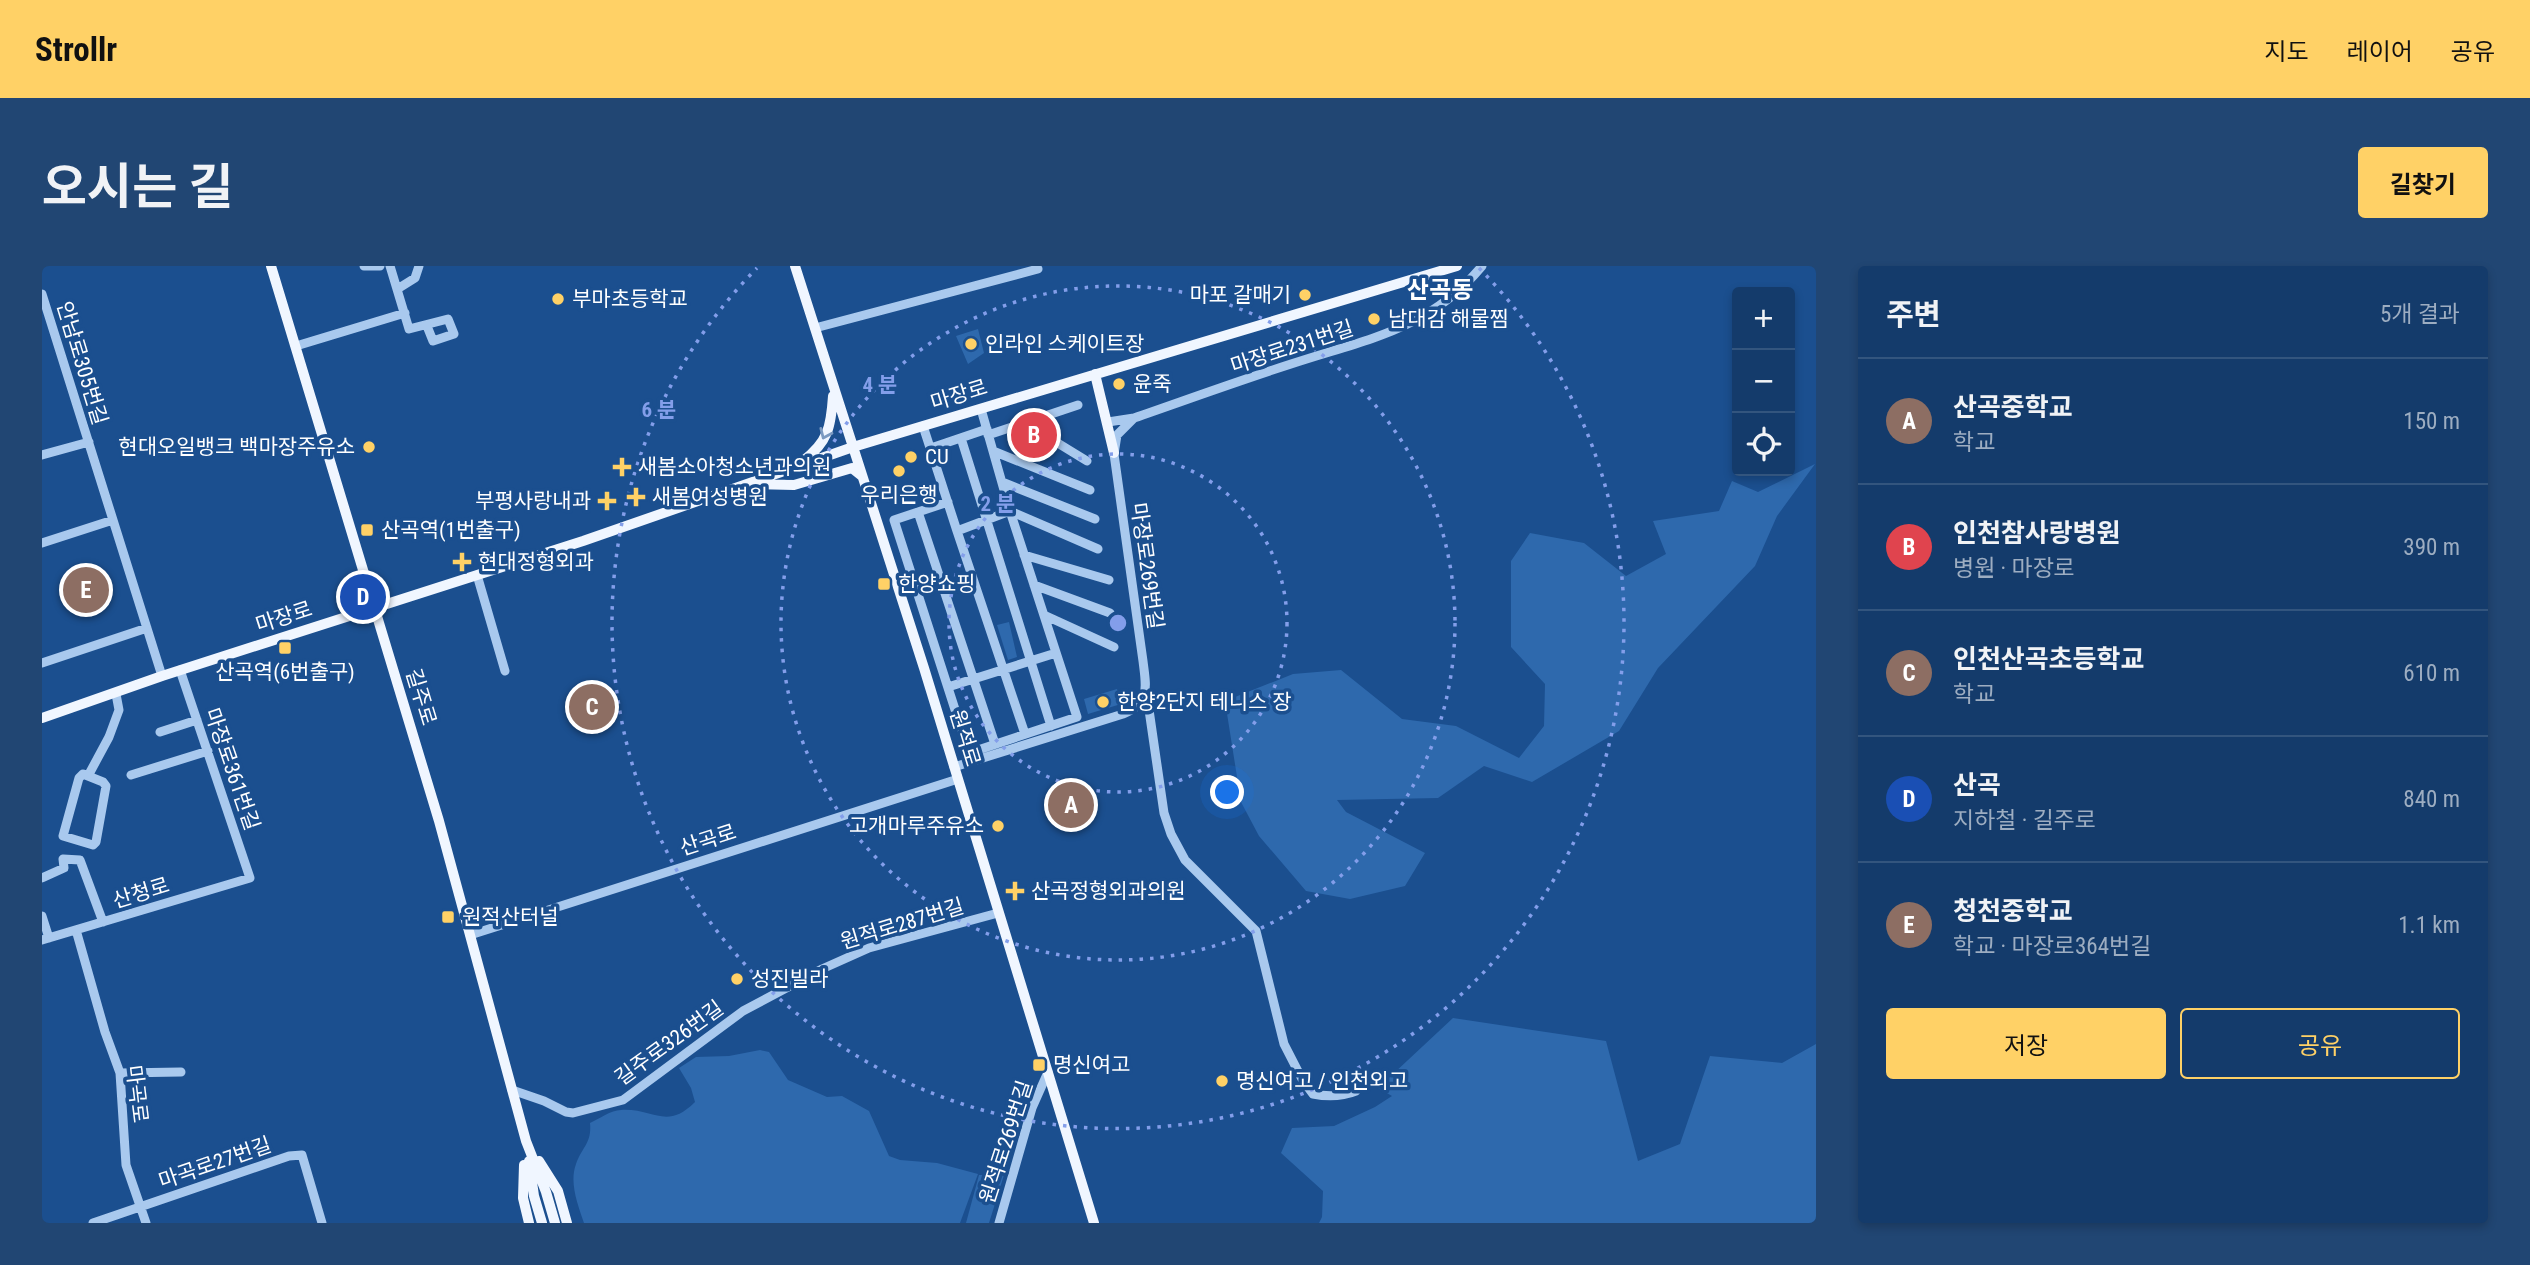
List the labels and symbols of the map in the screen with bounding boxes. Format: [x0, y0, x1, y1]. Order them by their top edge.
district label: 산곡동 [1407, 276, 1473, 304]
place label: 마포 갈매기 [1190, 283, 1291, 307]
place label: 부마초등학교 [572, 287, 688, 311]
marker: 마포 갈매기 [1297, 287, 1313, 303]
marker: 부마초등학교 [550, 291, 566, 307]
street label: 안남로305번길 [52, 298, 112, 428]
place label: 남대감 해물찜 [1388, 307, 1509, 331]
marker: 남대감 해물찜 [1366, 311, 1382, 327]
street label: 마장로231번길 [1228, 316, 1356, 378]
place label: 인라인 스케이트장 [985, 332, 1144, 356]
marker: 인라인 스케이트장 [963, 336, 979, 352]
place label: 윤죽 [1133, 372, 1172, 396]
text: 4 분 [863, 373, 897, 397]
street label: 마장로 [928, 375, 990, 415]
marker: 윤죽 [1111, 376, 1127, 392]
text: 6 분 [642, 398, 676, 422]
pin: B [1011, 409, 1057, 461]
one-way arrow [819, 427, 833, 439]
place label: 현대오일뱅크 백마장주유소 [118, 435, 355, 459]
marker: 현대오일뱅크 백마장주유소 [361, 439, 377, 455]
place label: CU [925, 445, 949, 469]
marker: CU [903, 449, 919, 465]
place label: 새봄소아청소년과의원 [638, 455, 831, 479]
marker: 새봄소아청소년과의원 [612, 457, 632, 477]
marker: 우리은행 [891, 463, 907, 479]
place label: 우리은행 [860, 483, 938, 507]
place label: 새봄여성병원 [652, 485, 768, 509]
marker: 새봄여성병원 [626, 487, 646, 507]
place label: 부평사랑내과 [475, 489, 591, 513]
marker: 부평사랑내과 [597, 491, 617, 511]
text: 2 분 [981, 492, 1015, 516]
street label: 마장로269번길 [1126, 501, 1168, 631]
place label: 산곡역(1번출구) [381, 518, 521, 542]
marker: 산곡역(1번출구) [359, 522, 375, 538]
place label: 현대정형외과 [478, 550, 594, 574]
marker: 현대정형외과 [452, 552, 472, 572]
pin: E [63, 564, 109, 616]
pin: D [340, 571, 386, 623]
place label: 한양쇼핑 [898, 572, 975, 596]
marker: 한양쇼핑 [876, 576, 892, 592]
street label: 마장로 [253, 597, 315, 637]
centre of rings [1106, 611, 1130, 635]
marker: 산곡역(6번출구) [277, 640, 293, 656]
place label: 산곡역(6번출구) [215, 660, 355, 684]
street label: 길주로 [401, 666, 441, 728]
pin: C [569, 681, 615, 733]
place label: 한양2단지 테니스 장 [1117, 690, 1292, 714]
marker: 한양2단지 테니스 장 [1095, 694, 1111, 710]
street label: 마장로361번길 [200, 705, 264, 833]
street label: 원적로 [945, 707, 985, 769]
your location [1210, 775, 1244, 809]
pin: A [1048, 779, 1094, 831]
place label: 고개마루주유소 [849, 814, 984, 838]
marker: 고개마루주유소 [990, 818, 1006, 834]
street label: 산곡로 [677, 820, 739, 860]
street label: 산청로 [110, 873, 172, 913]
place label: 산곡정형외과의원 [1031, 879, 1186, 903]
marker: 산곡정형외과의원 [1005, 881, 1025, 901]
street label: 원적로287번길 [837, 894, 967, 954]
place label: 원적산터널 [462, 905, 559, 929]
marker: 원적산터널 [440, 909, 456, 925]
place label: 성진빌라 [751, 967, 828, 991]
marker: 성진빌라 [729, 971, 745, 987]
street label: 길주로326번길 [610, 996, 728, 1090]
place label: 명신여고 [1053, 1053, 1130, 1077]
marker: 명신여고 [1031, 1057, 1047, 1073]
street label: 마곡로 [122, 1064, 152, 1124]
place label: 명신여고 / 인천외고 [1236, 1069, 1408, 1093]
marker: 명신여고 / 인천외고 [1214, 1073, 1230, 1089]
street label: 원적로269번길 [975, 1078, 1037, 1206]
street label: 마곡로27번길 [156, 1133, 274, 1193]

